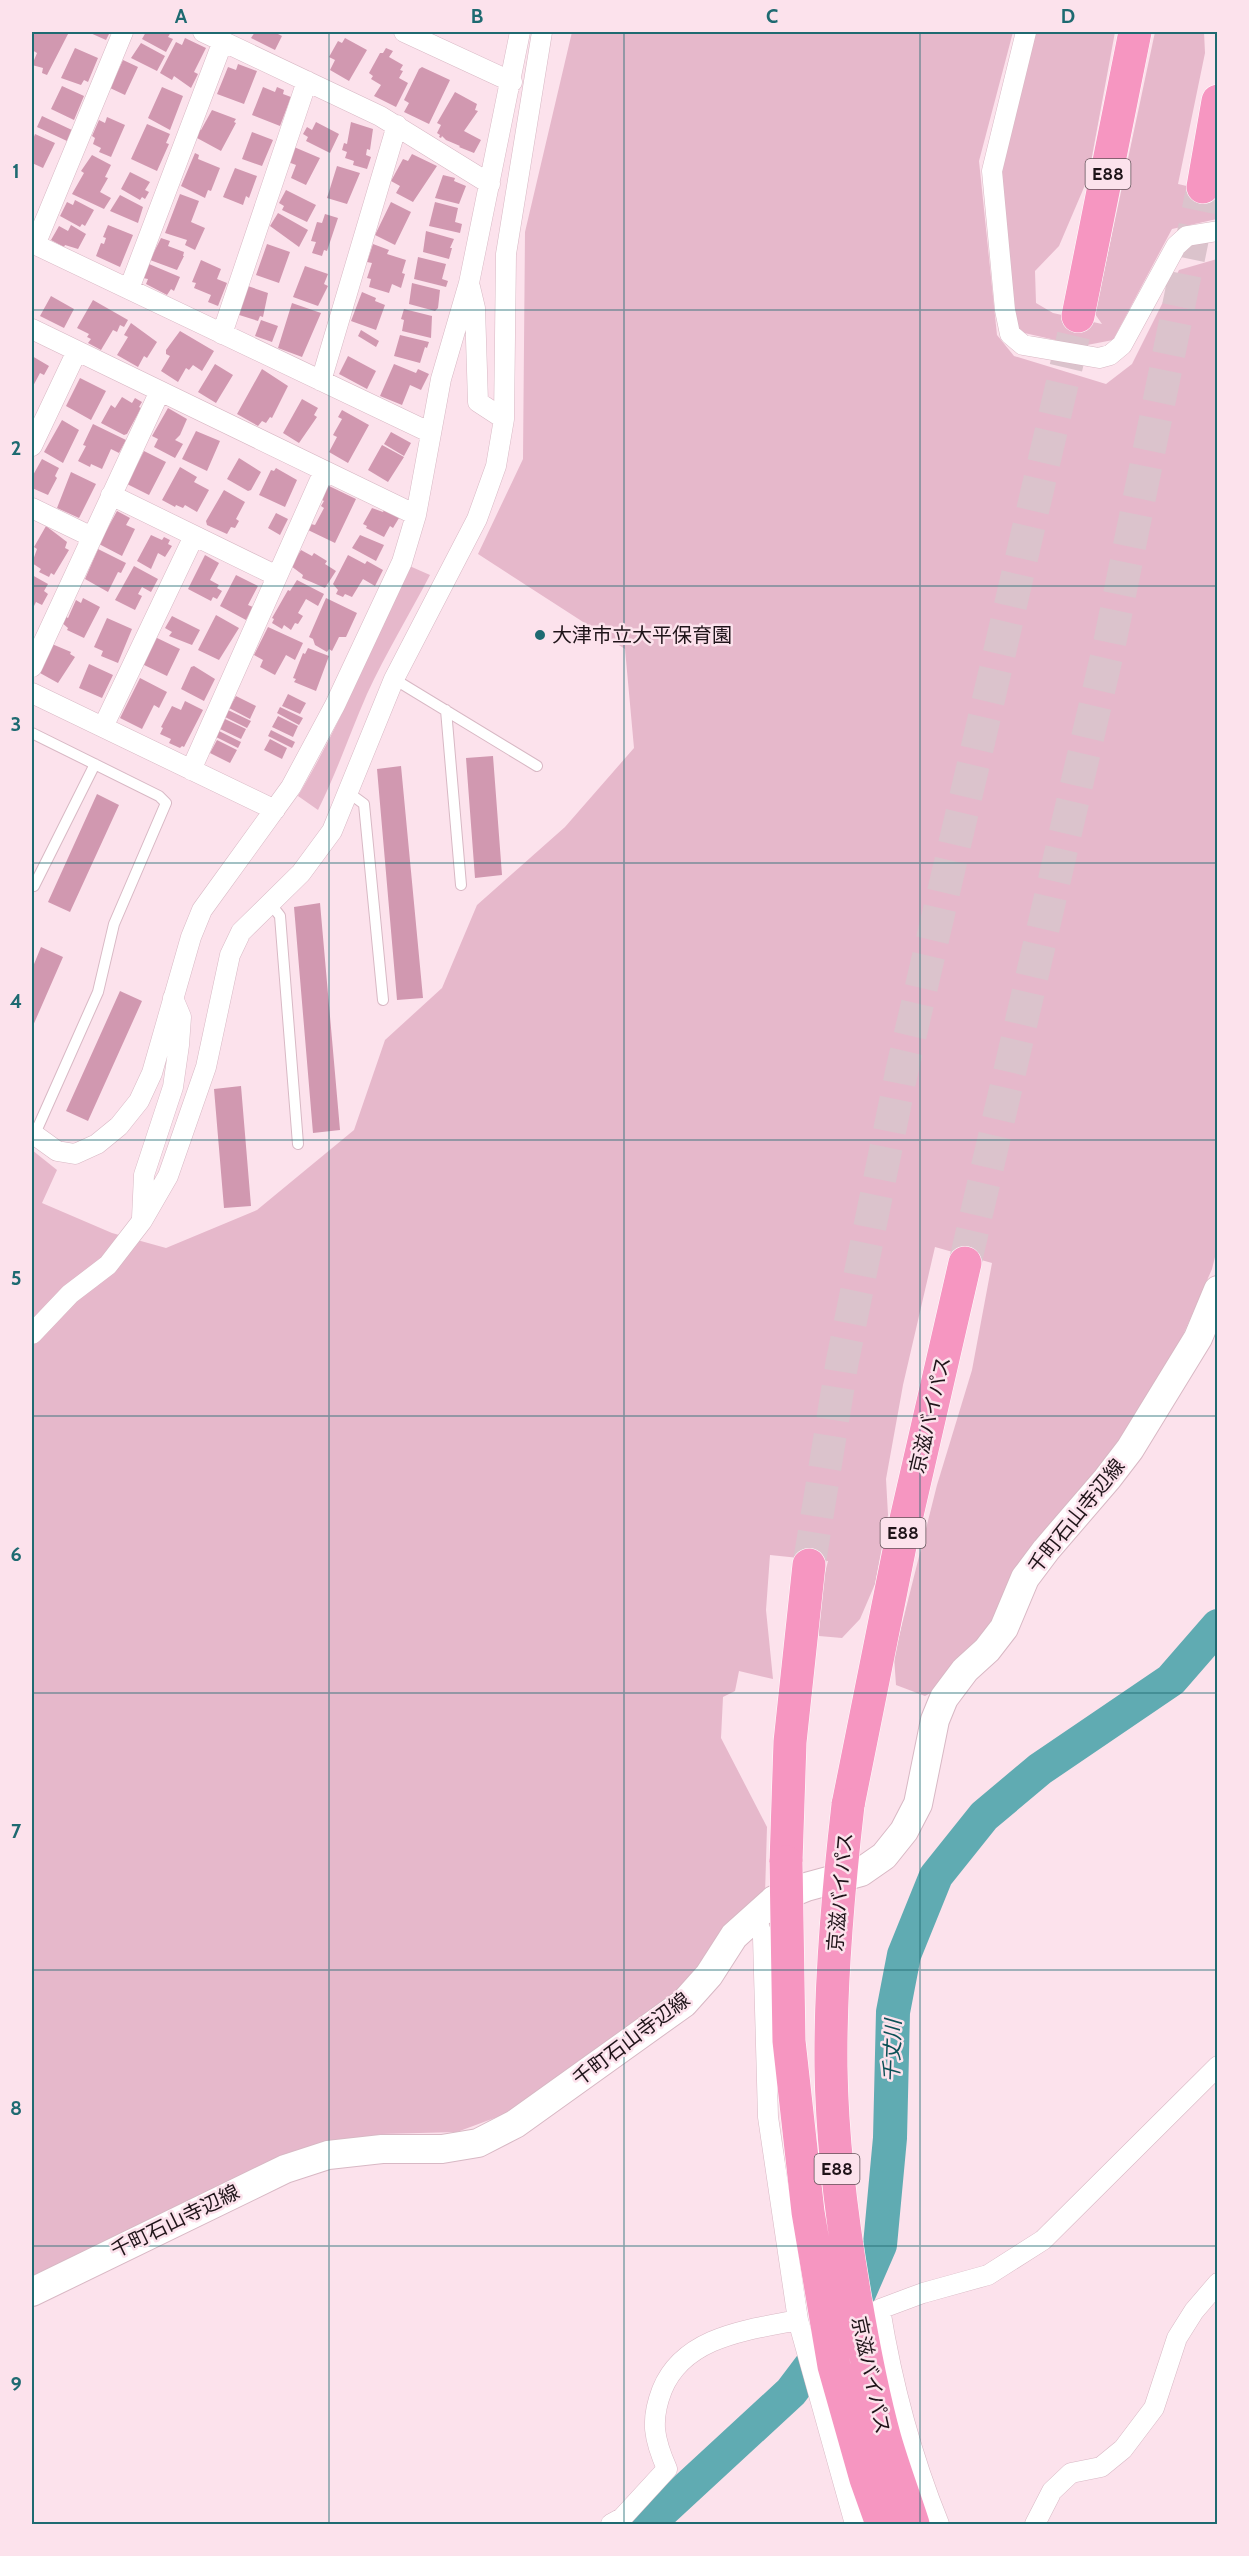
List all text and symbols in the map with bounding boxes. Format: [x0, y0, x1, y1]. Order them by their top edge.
text: A [175, 4, 188, 28]
text: B [471, 4, 483, 28]
text: C [766, 4, 778, 28]
text: D [1061, 4, 1075, 28]
text: 1 [12, 159, 20, 183]
road number: E88 [1086, 159, 1130, 189]
text: 2 [11, 436, 21, 460]
place label: 大津市立大平保育園 [552, 623, 732, 647]
marker: 大津市立大平保育園 [533, 628, 547, 642]
text: 3 [11, 712, 21, 736]
text: 4 [10, 989, 22, 1013]
text: 5 [11, 1266, 21, 1290]
street label: 京滋バイパス [905, 1354, 955, 1476]
street label: 千町石山寺辺線 [1023, 1454, 1129, 1578]
road number: E88 [880, 1518, 926, 1548]
text: 6 [10, 1542, 22, 1566]
text: 7 [11, 1819, 22, 1843]
street label: 京滋バイパス [823, 1831, 857, 1953]
street label: 千町石山寺辺線 [568, 1987, 694, 2091]
water label: 千丈川 [878, 2017, 906, 2083]
text: 8 [10, 2096, 22, 2120]
road number: E88 [814, 2154, 860, 2184]
street label: 千町石山寺辺線 [107, 2180, 243, 2262]
street label: 京滋バイパス [847, 2314, 895, 2436]
text: 9 [10, 2372, 22, 2396]

